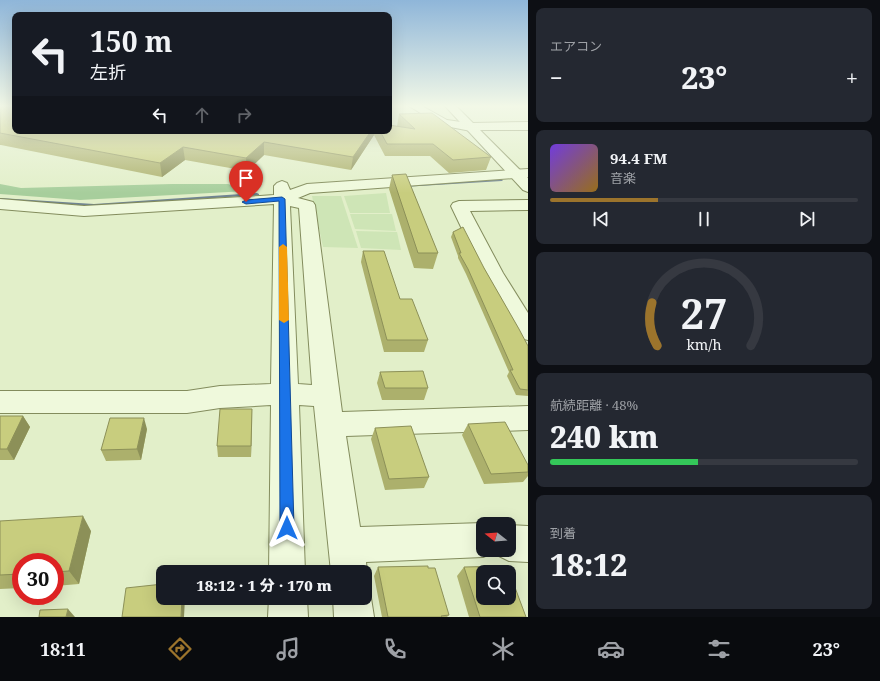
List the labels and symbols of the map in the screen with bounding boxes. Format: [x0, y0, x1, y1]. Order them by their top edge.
pin [229, 161, 263, 202]
position arrow [266, 507, 308, 549]
north arrow [476, 517, 516, 557]
speed limit sign: 30 [12, 553, 64, 605]

